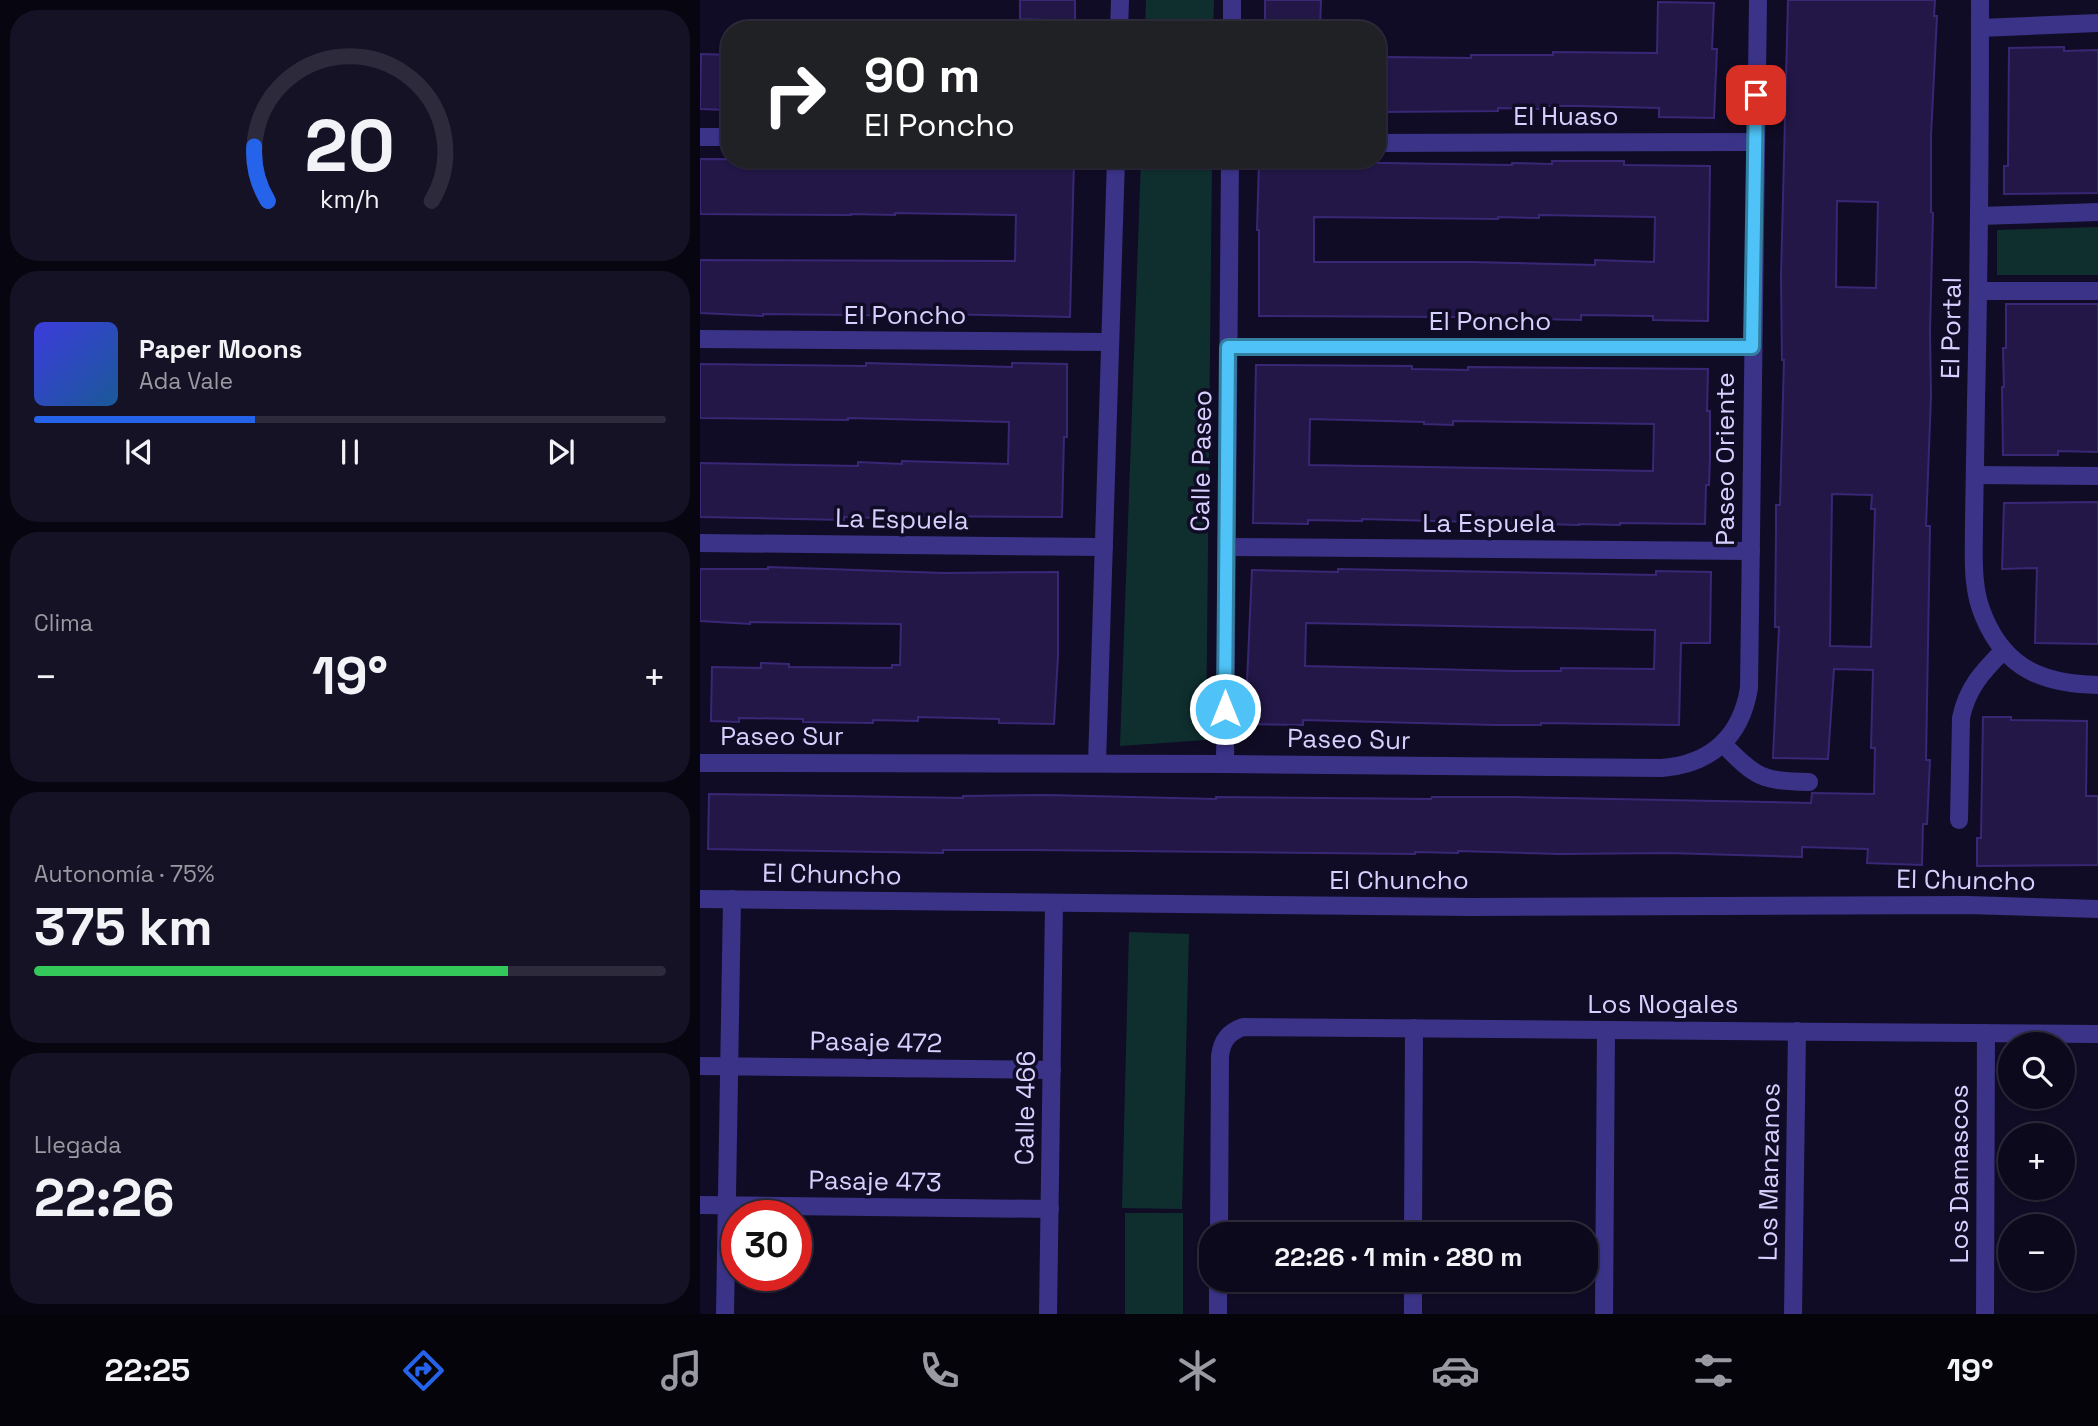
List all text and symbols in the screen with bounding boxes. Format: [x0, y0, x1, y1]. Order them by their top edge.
text: 90 m [864, 44, 980, 106]
icon: right [749, 49, 840, 140]
pin [1726, 65, 1786, 125]
icon: arrive [1737, 76, 1775, 114]
street label: El Huaso [1513, 99, 1619, 133]
text: 20 [305, 100, 395, 193]
text: El Poncho [864, 105, 1015, 145]
text: km/h [320, 183, 380, 215]
street label: El Portal [1933, 277, 1969, 379]
street label: El Poncho [844, 298, 966, 332]
street label: El Poncho [1429, 304, 1551, 338]
text: Paper Moons [139, 332, 302, 366]
text: Ada Vale [139, 366, 233, 396]
street label: Paseo Oriente [1708, 372, 1742, 546]
street label: Calle Paseo [1183, 390, 1219, 532]
icon: previous [120, 433, 158, 471]
icon: pause [331, 433, 369, 471]
icon: next [542, 433, 580, 471]
street label: La Espuela [835, 501, 969, 537]
street label: La Espuela [1422, 506, 1556, 540]
text: Clima [34, 608, 93, 638]
text: 19° [312, 643, 388, 709]
text: − [34, 653, 58, 701]
text: + [642, 653, 666, 701]
position arrow [1188, 672, 1262, 746]
street label: Paseo Sur [720, 719, 844, 753]
street label: Paseo Sur [1287, 721, 1411, 757]
street label: El Chuncho [762, 856, 902, 892]
text: Autonomía · 75% [34, 859, 215, 889]
street label: El Chuncho [1896, 862, 2036, 898]
street label: El Chuncho [1329, 863, 1469, 897]
text: 375 km [34, 894, 213, 960]
street label: Los Nogales [1588, 987, 1739, 1021]
street label: Pasaje 472 [809, 1024, 943, 1060]
map controls [1998, 1032, 2075, 1291]
button: search [1998, 1032, 2075, 1109]
street label: Calle 466 [1007, 1050, 1043, 1166]
street label: Los Manzanos [1750, 1083, 1788, 1261]
street label: Los Damascos [1942, 1085, 1976, 1263]
button: + [1998, 1123, 2075, 1200]
text: Llegada [34, 1130, 122, 1160]
street label: Pasaje 473 [808, 1163, 942, 1199]
text: 22:26 [34, 1165, 174, 1231]
speed limit sign: 30 [721, 1200, 812, 1291]
button: − [1998, 1214, 2075, 1291]
text: 22:26 · 1 min · 280 m [1274, 1240, 1523, 1274]
icon: directions [399, 1346, 448, 1395]
icon: music [657, 1346, 706, 1395]
icon: phone [915, 1346, 964, 1395]
icon: climate [1173, 1346, 1222, 1395]
icon: car [1431, 1346, 1480, 1395]
icon: filters [1689, 1346, 1738, 1395]
text: 22:25 [104, 1350, 190, 1390]
text: 19° [1947, 1350, 1994, 1390]

